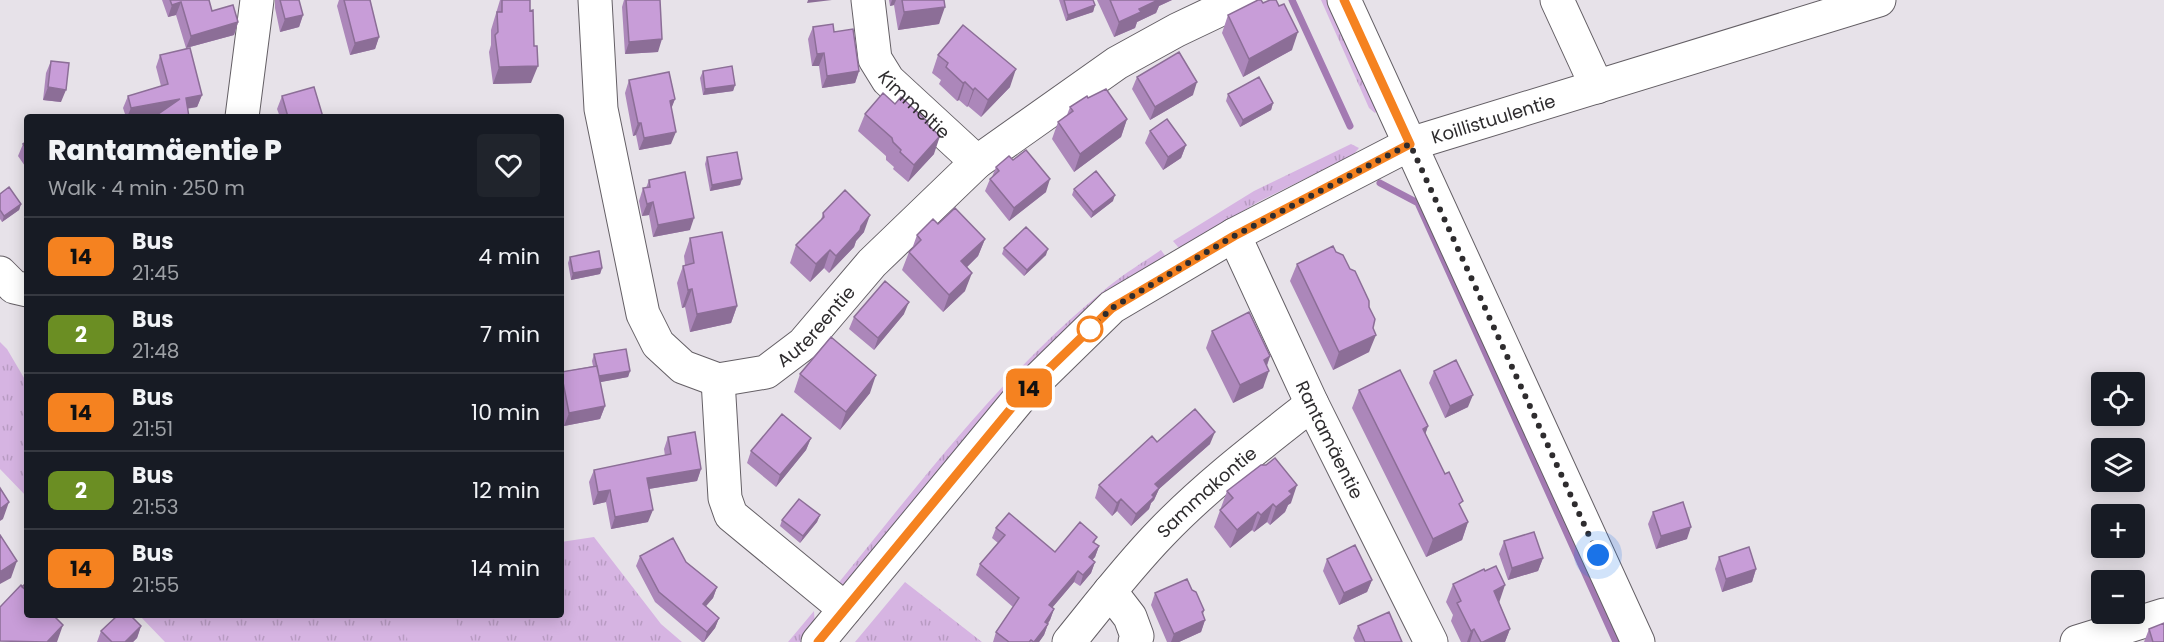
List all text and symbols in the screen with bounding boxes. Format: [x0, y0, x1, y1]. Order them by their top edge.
street label: Kimmeltie [873, 66, 956, 144]
street label: Koillistuulentie [1428, 88, 1558, 149]
text: Rantamäentie P [48, 131, 282, 170]
button: heart [477, 134, 540, 197]
text: Walk · 4 min · 250 m [48, 174, 245, 202]
text: Bus [132, 226, 174, 257]
text: 4 min [478, 241, 540, 272]
text: 14 [70, 242, 92, 271]
text: 21:45 [132, 259, 179, 287]
street label: Autereentie [771, 280, 860, 372]
text: Bus [132, 304, 174, 335]
unlabelled marker [1077, 316, 1103, 342]
text: 7 min [480, 319, 540, 350]
text: 2 [75, 320, 87, 349]
text: 21:48 [132, 337, 179, 365]
line badge: 14 [1002, 368, 1056, 408]
map controls [2091, 372, 2145, 624]
button: locate [2091, 372, 2145, 426]
text: 14 [1018, 374, 1040, 403]
street label: Rantamäentie [1290, 376, 1370, 503]
text: Bus [132, 382, 174, 413]
text: 10 min [471, 397, 540, 428]
text: 14 [70, 398, 92, 427]
text: 21:51 [132, 415, 173, 443]
button: layers [2091, 438, 2145, 492]
street label: Sammakontie [1151, 440, 1262, 543]
text: Bus [132, 460, 174, 491]
text: 12 min [472, 475, 540, 506]
text: 2 [75, 476, 87, 505]
text: 21:53 [132, 493, 179, 521]
button: + [2091, 504, 2145, 558]
text: Bus [132, 538, 174, 569]
your location [1583, 540, 1613, 570]
text: 14 min [471, 553, 540, 584]
text: 14 [70, 554, 92, 583]
button: − [2091, 570, 2145, 624]
text: 21:55 [132, 571, 179, 599]

